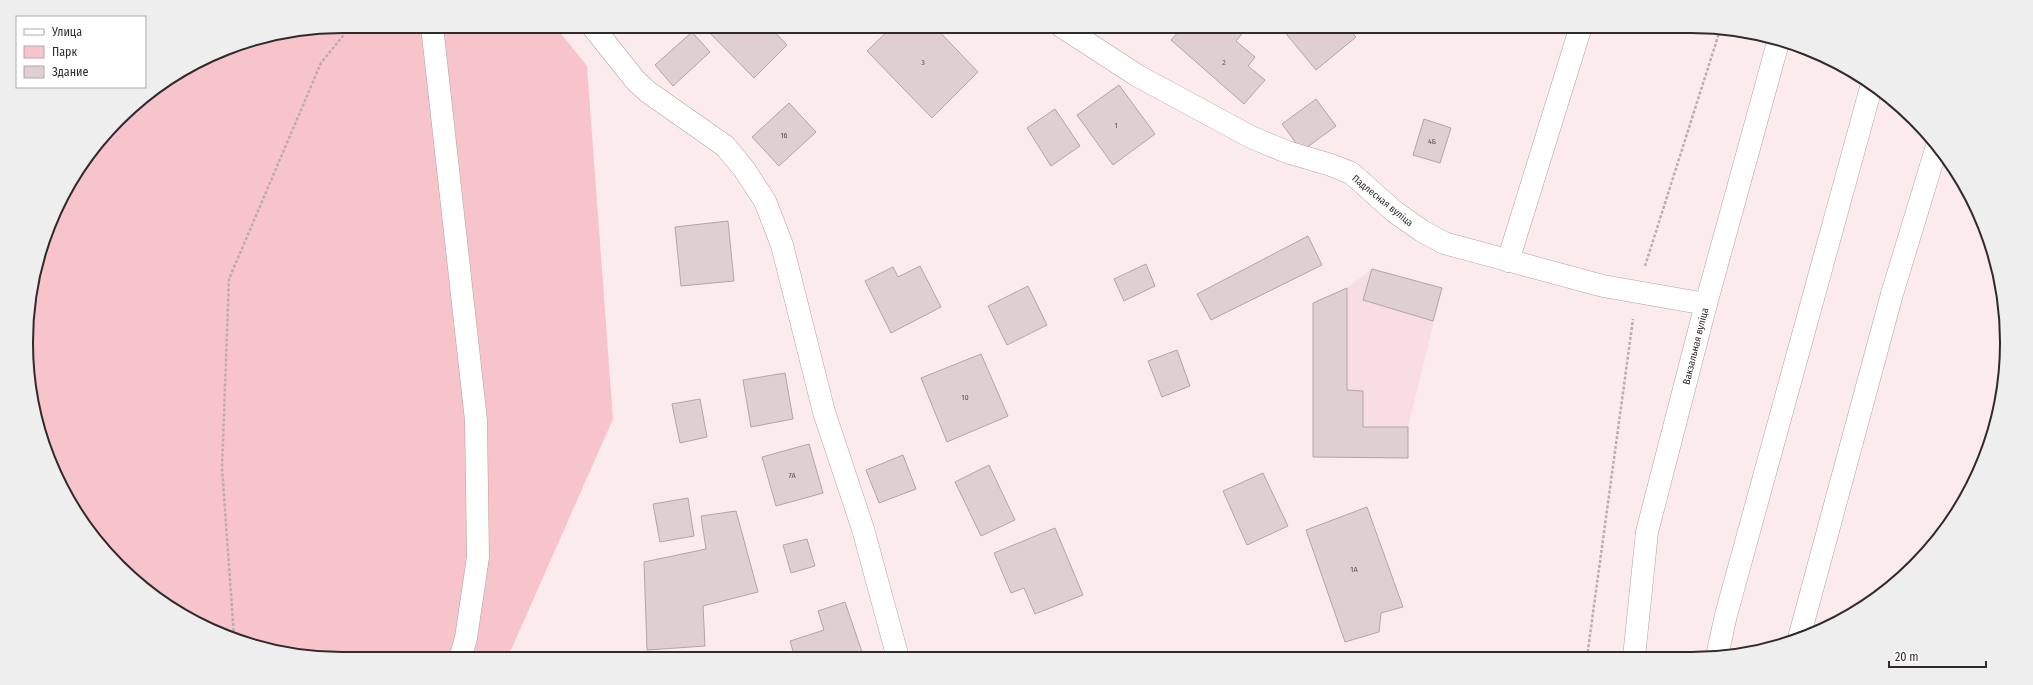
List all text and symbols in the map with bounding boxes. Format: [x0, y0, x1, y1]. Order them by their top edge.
legend [16, 16, 146, 88]
text: Улица [51, 25, 82, 39]
text: Парк [52, 45, 78, 59]
house number: 3 [921, 58, 925, 67]
house number: 2 [1222, 58, 1226, 67]
text: Здание [52, 65, 88, 79]
house number: 1 [1114, 121, 1118, 130]
house number: 16 [780, 131, 788, 140]
house number: 4Б [1428, 137, 1436, 146]
street label: Падлесная вуліца [1349, 172, 1416, 229]
street label: Вакзальная вуліца [1680, 306, 1711, 386]
house number: 10 [961, 393, 969, 402]
house number: 7А [788, 471, 796, 480]
house number: 1А [1350, 565, 1358, 574]
scale bar [1889, 643, 1986, 669]
text: 20 m [1895, 650, 1919, 664]

